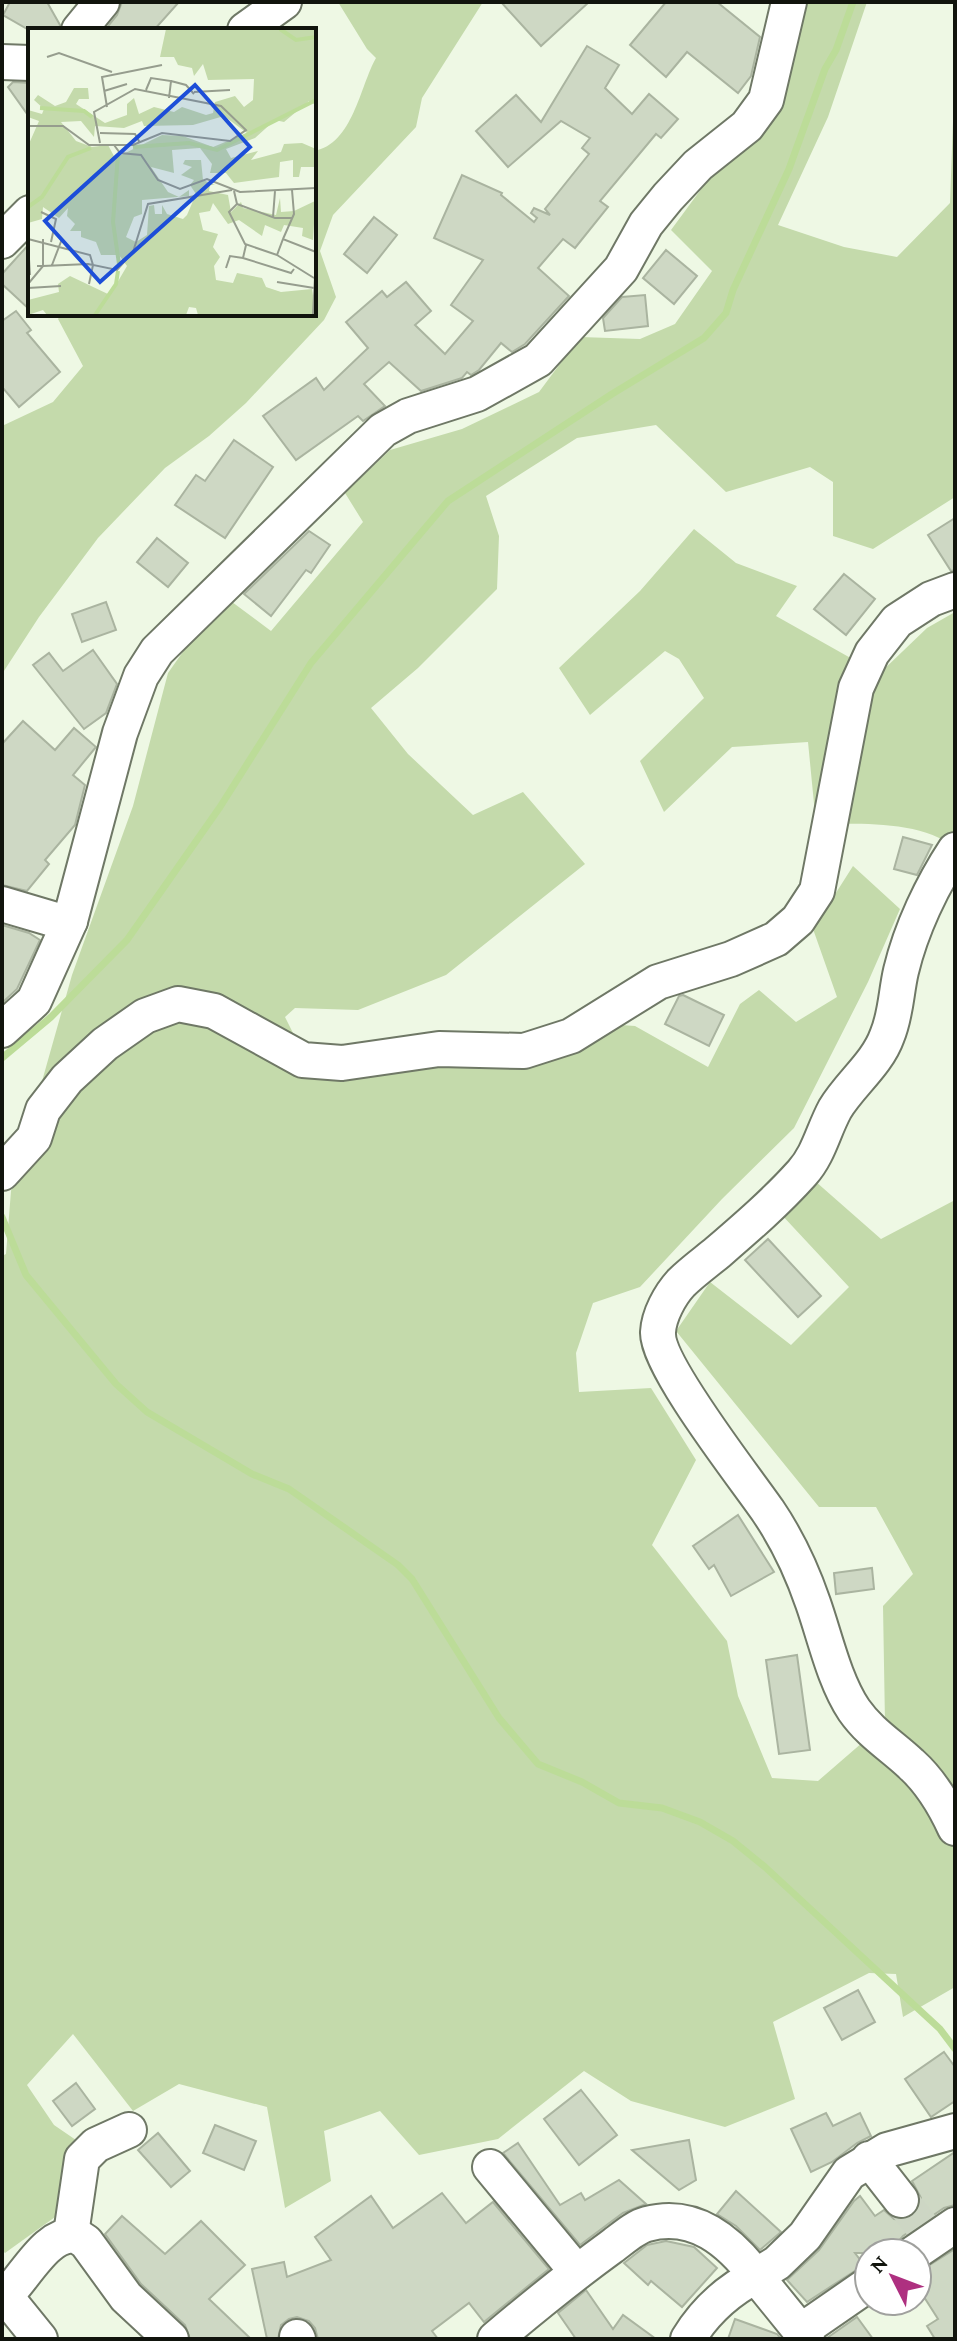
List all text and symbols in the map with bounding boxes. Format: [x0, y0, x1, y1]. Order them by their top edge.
inset map [28, 28, 316, 316]
north arrow [853, 2237, 933, 2317]
text: N [864, 2250, 893, 2278]

